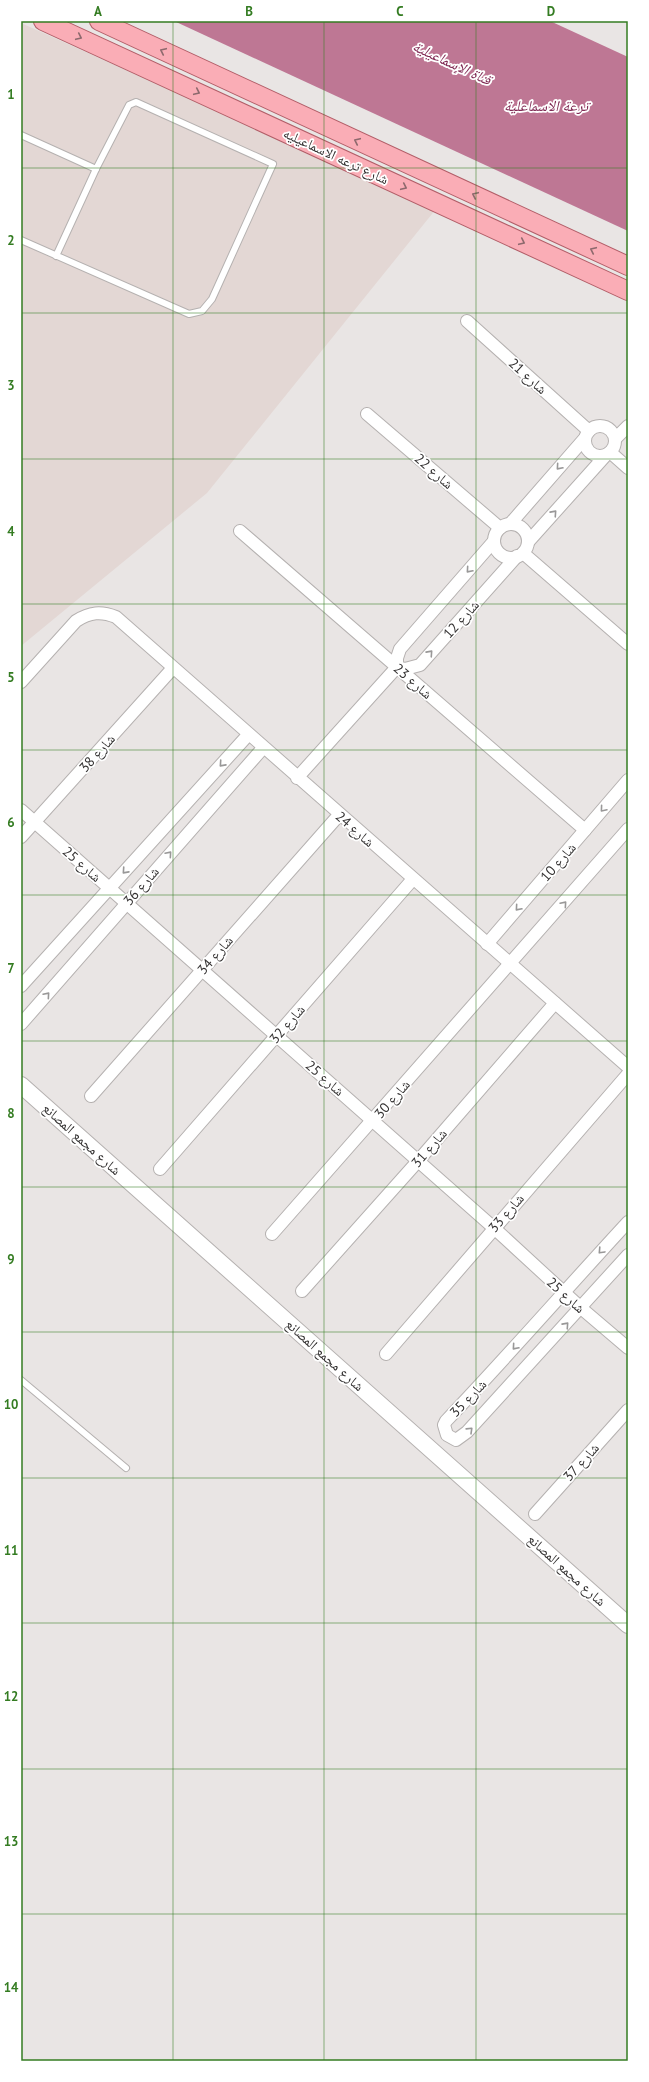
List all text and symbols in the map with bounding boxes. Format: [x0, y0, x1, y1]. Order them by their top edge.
text: A [94, 3, 102, 20]
text: B [245, 3, 253, 20]
text: C [396, 3, 404, 20]
text: D [547, 3, 555, 20]
one-way arrow [74, 32, 82, 40]
water label: قناة الإسماعيلية [410, 36, 497, 90]
one-way arrow [159, 48, 167, 56]
text: 1 [7, 86, 15, 103]
one-way arrow [192, 87, 200, 95]
water label: ترعة الاسماعلية [504, 96, 592, 115]
street label: شارع ترعه الاسماعيليه [280, 124, 391, 189]
one-way arrow [353, 138, 361, 146]
one-way arrow [399, 182, 407, 190]
one-way arrow [471, 192, 479, 200]
text: 2 [7, 232, 15, 249]
one-way arrow [518, 237, 525, 245]
one-way arrow [589, 247, 597, 255]
street label: شارع 21 [504, 354, 551, 399]
text: 3 [7, 377, 15, 394]
street label: شارع 22 [410, 449, 457, 494]
one-way arrow [557, 463, 564, 470]
one-way arrow [550, 510, 557, 517]
text: 4 [7, 523, 15, 540]
one-way arrow [466, 566, 473, 573]
street label: شارع 12 [439, 596, 484, 643]
one-way arrow [425, 651, 432, 658]
street label: شارع 23 [389, 659, 436, 704]
text: 5 [7, 669, 15, 686]
street label: شارع 38 [75, 730, 120, 777]
one-way arrow [219, 759, 226, 767]
one-way arrow [600, 805, 607, 812]
street label: شارع 24 [331, 807, 378, 852]
text: 6 [7, 814, 15, 831]
street label: شارع 10 [536, 839, 581, 886]
street label: شارع 25 [58, 842, 105, 887]
one-way arrow [164, 851, 172, 859]
street label: شارع 36 [119, 863, 164, 910]
one-way arrow [123, 866, 130, 874]
one-way arrow [559, 901, 566, 908]
one-way arrow [516, 903, 523, 911]
street label: شارع 34 [193, 932, 238, 979]
text: 7 [7, 960, 15, 977]
one-way arrow [43, 992, 50, 999]
street label: شارع 32 [265, 1001, 310, 1048]
street label: شارع 25 [301, 1056, 348, 1101]
street label: شارع 30 [370, 1076, 415, 1123]
street label: شارع مجمع المصانع [38, 1099, 125, 1180]
text: 8 [7, 1105, 15, 1122]
street label: شارع 31 [407, 1125, 452, 1172]
street label: شارع 33 [484, 1190, 529, 1237]
one-way arrow [599, 1246, 606, 1254]
text: 9 [7, 1251, 15, 1268]
street label: شارع 25 [542, 1273, 589, 1318]
street label: شارع مجمع المصانع [281, 1315, 368, 1396]
one-way arrow [561, 1322, 568, 1330]
one-way arrow [512, 1343, 519, 1350]
street label: شارع 35 [446, 1375, 491, 1421]
text: 10 [4, 1396, 18, 1413]
one-way arrow [465, 1427, 473, 1435]
street label: شارع 37 [559, 1439, 604, 1486]
street label: شارع مجمع المصانع [523, 1530, 610, 1611]
text: 11 [4, 1542, 18, 1559]
text: 12 [4, 1688, 18, 1705]
text: 13 [4, 1833, 18, 1850]
text: 14 [4, 1979, 19, 1996]

